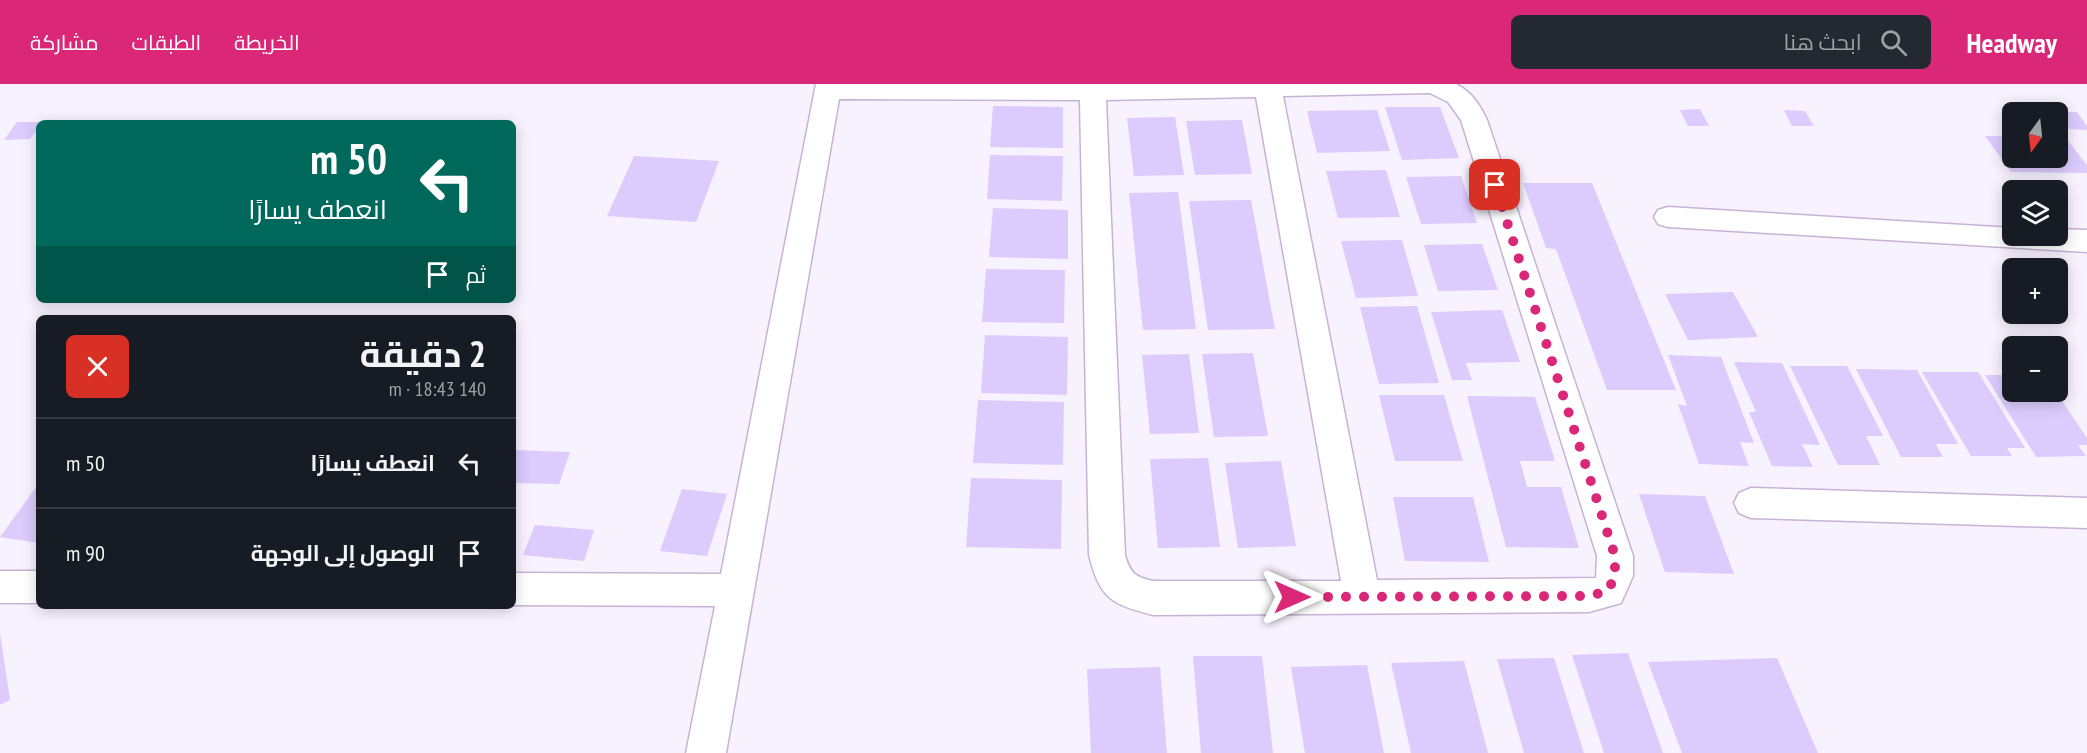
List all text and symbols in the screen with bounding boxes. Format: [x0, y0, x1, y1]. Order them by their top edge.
search box [1511, 15, 1931, 69]
text: Headway [1967, 24, 2057, 61]
icon: search [1877, 26, 1910, 59]
text: ابحث هنا [1783, 28, 1862, 56]
text: مشاركة [30, 29, 99, 56]
text: الطبقات [132, 29, 201, 56]
text: الخريطة [234, 29, 300, 56]
north arrow [2002, 102, 2068, 168]
map controls [2002, 102, 2068, 402]
text: 50 m [310, 131, 387, 186]
icon: left [408, 144, 486, 222]
pin [1469, 159, 1520, 210]
icon: arrive [1478, 168, 1511, 201]
button: layers [2002, 180, 2068, 246]
text: انعطف يسارًا [248, 192, 387, 226]
icon: arrive [421, 258, 454, 291]
button: + [2002, 258, 2068, 324]
text: ثم [466, 261, 486, 289]
text: 2 دقيقة [360, 330, 486, 377]
button: close [66, 335, 129, 398]
button: − [2002, 336, 2068, 402]
text: 140 m · 18:43 [389, 376, 486, 402]
icon: left [453, 447, 486, 480]
text: 50 m [66, 449, 105, 477]
text: انعطف يسارًا [311, 449, 435, 477]
icon: arrive [453, 537, 486, 570]
text: 90 m [66, 539, 105, 567]
text: الوصول إلى الوجهة [251, 539, 435, 567]
position arrow [1260, 565, 1324, 629]

